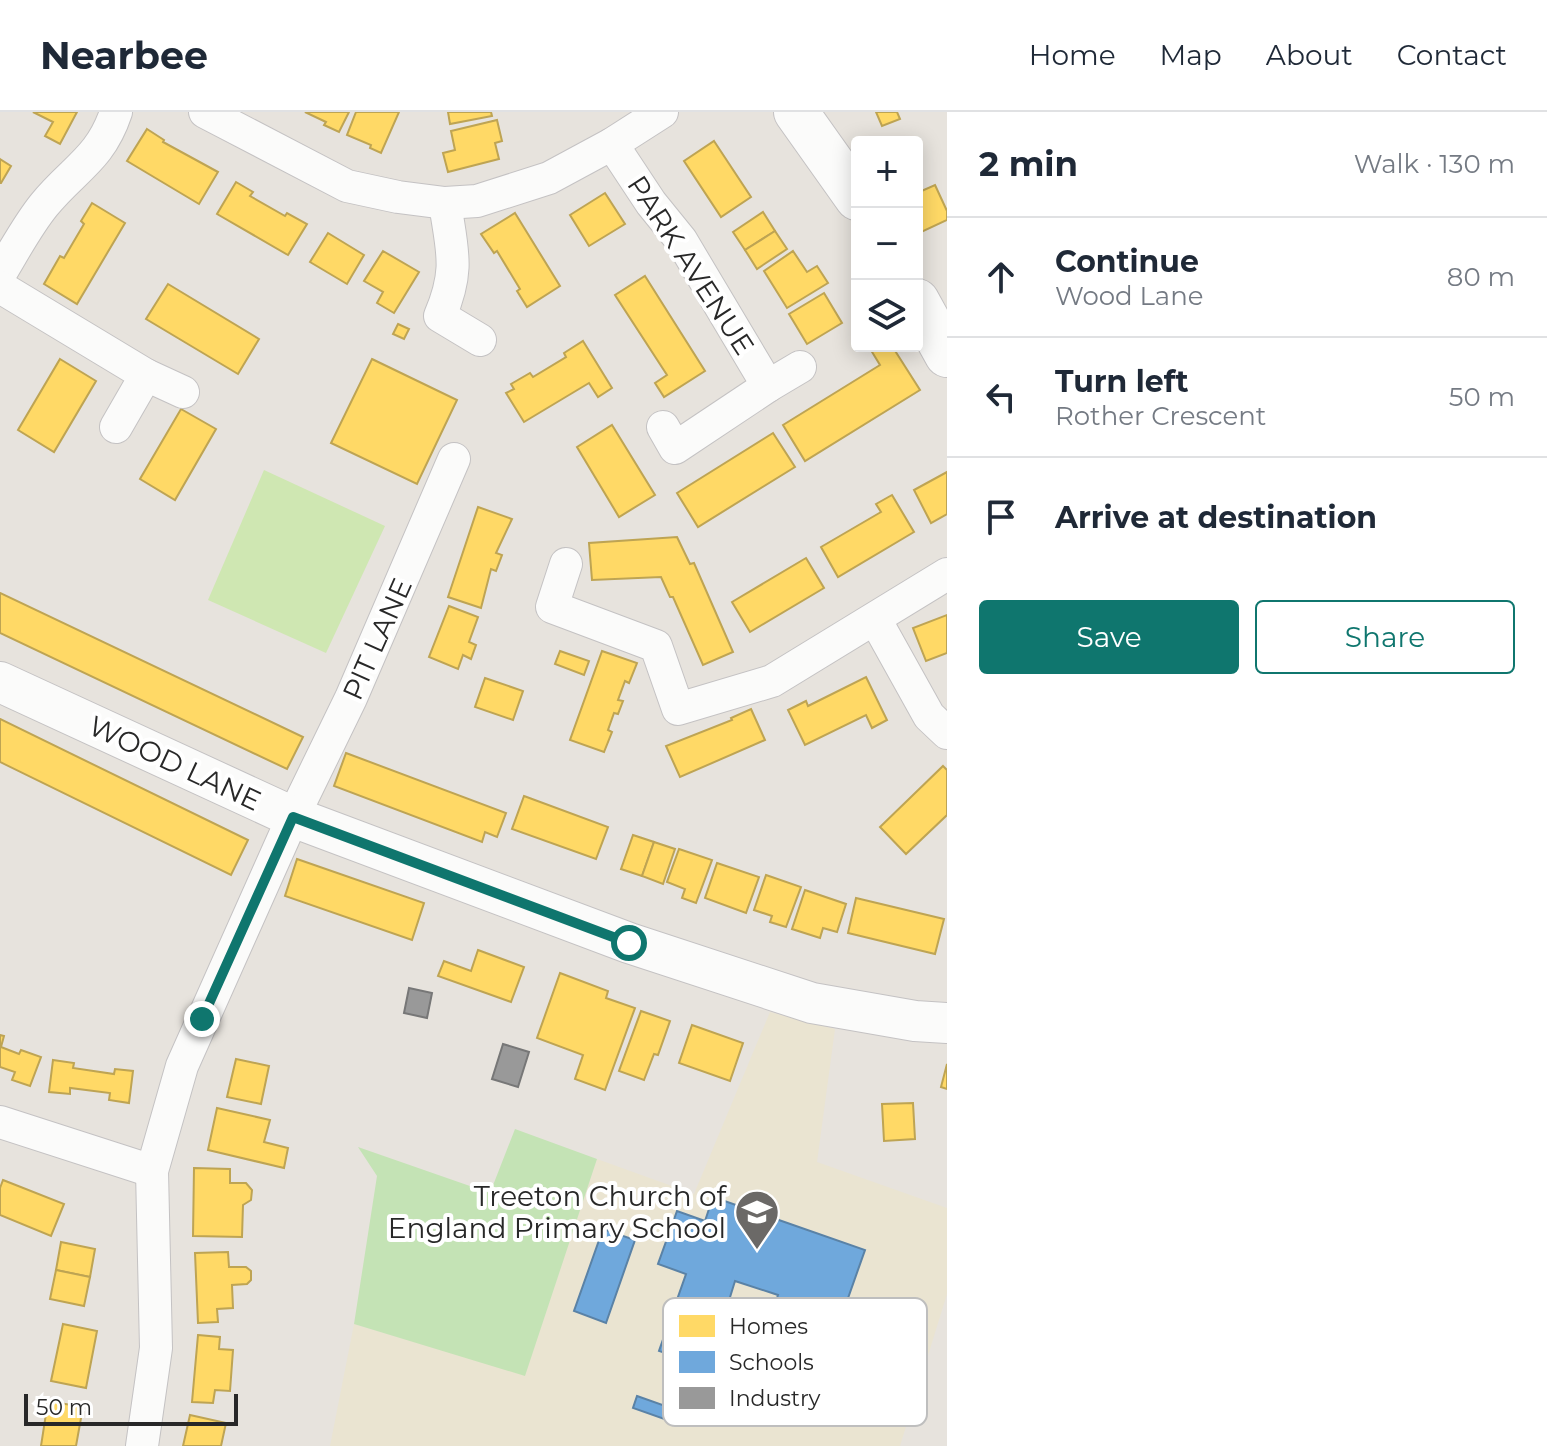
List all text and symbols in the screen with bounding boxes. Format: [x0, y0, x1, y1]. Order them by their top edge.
text: Nearbee [40, 32, 208, 79]
text: Home [1029, 38, 1116, 72]
text: Map [1160, 38, 1222, 72]
text: About [1266, 38, 1353, 72]
text: Contact [1397, 38, 1507, 72]
map controls [851, 136, 923, 352]
button: + [851, 136, 923, 208]
text: 2 min [979, 143, 1078, 185]
text: Walk · 130 m [1354, 148, 1515, 180]
street label: PARK AVENUE [620, 169, 762, 361]
button: − [851, 208, 923, 280]
text: Continue [1055, 243, 1199, 280]
icon: ahead [979, 255, 1023, 299]
text: 80 m [1447, 261, 1515, 293]
button: layers [851, 280, 923, 352]
text: Wood Lane [1055, 280, 1203, 312]
text: Turn left [1055, 363, 1188, 400]
icon: left [979, 375, 1023, 419]
text: 50 m [1449, 381, 1515, 413]
text: Rother Crescent [1055, 400, 1266, 432]
icon: arrive [979, 495, 1023, 539]
text: Arrive at destination [1055, 499, 1377, 536]
street label: PIT LANE [335, 573, 419, 705]
button: Save [979, 600, 1239, 674]
button: Share [1255, 600, 1515, 674]
street label: WOOD LANE [84, 708, 266, 818]
route start [611, 925, 647, 961]
route end [184, 1001, 220, 1037]
place label: Treeton Church of England Primary School [388, 1179, 728, 1245]
school or university icon: Treeton Church of England Primary School [733, 1188, 781, 1251]
legend [663, 1298, 927, 1426]
text: Homes [729, 1313, 808, 1340]
text: Schools [729, 1349, 814, 1376]
text: Industry [729, 1385, 821, 1412]
scale bar [24, 1390, 238, 1426]
text: 50 m [36, 1394, 92, 1421]

